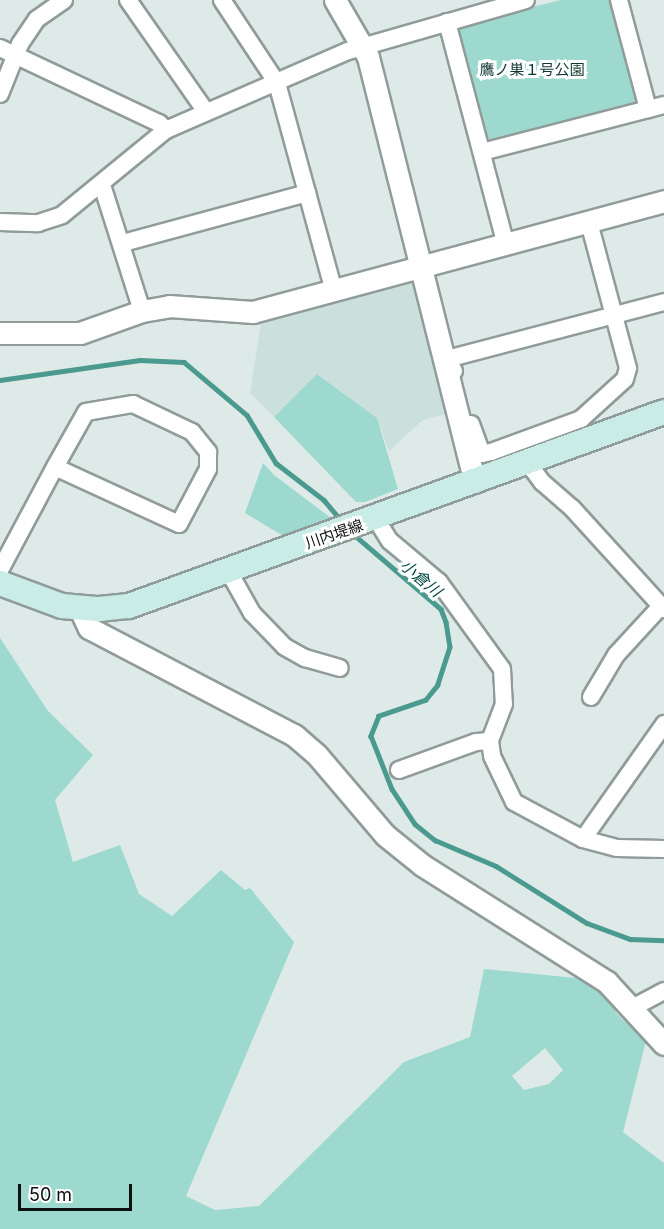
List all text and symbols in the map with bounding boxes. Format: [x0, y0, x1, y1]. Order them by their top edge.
park label: 鷹ノ巣１号公園 [480, 61, 584, 79]
street label: 川内堤線 [303, 516, 365, 552]
water label: 小倉川 [396, 555, 446, 601]
scale bar [21, 1172, 135, 1210]
text: 50 m [29, 1184, 72, 1205]

